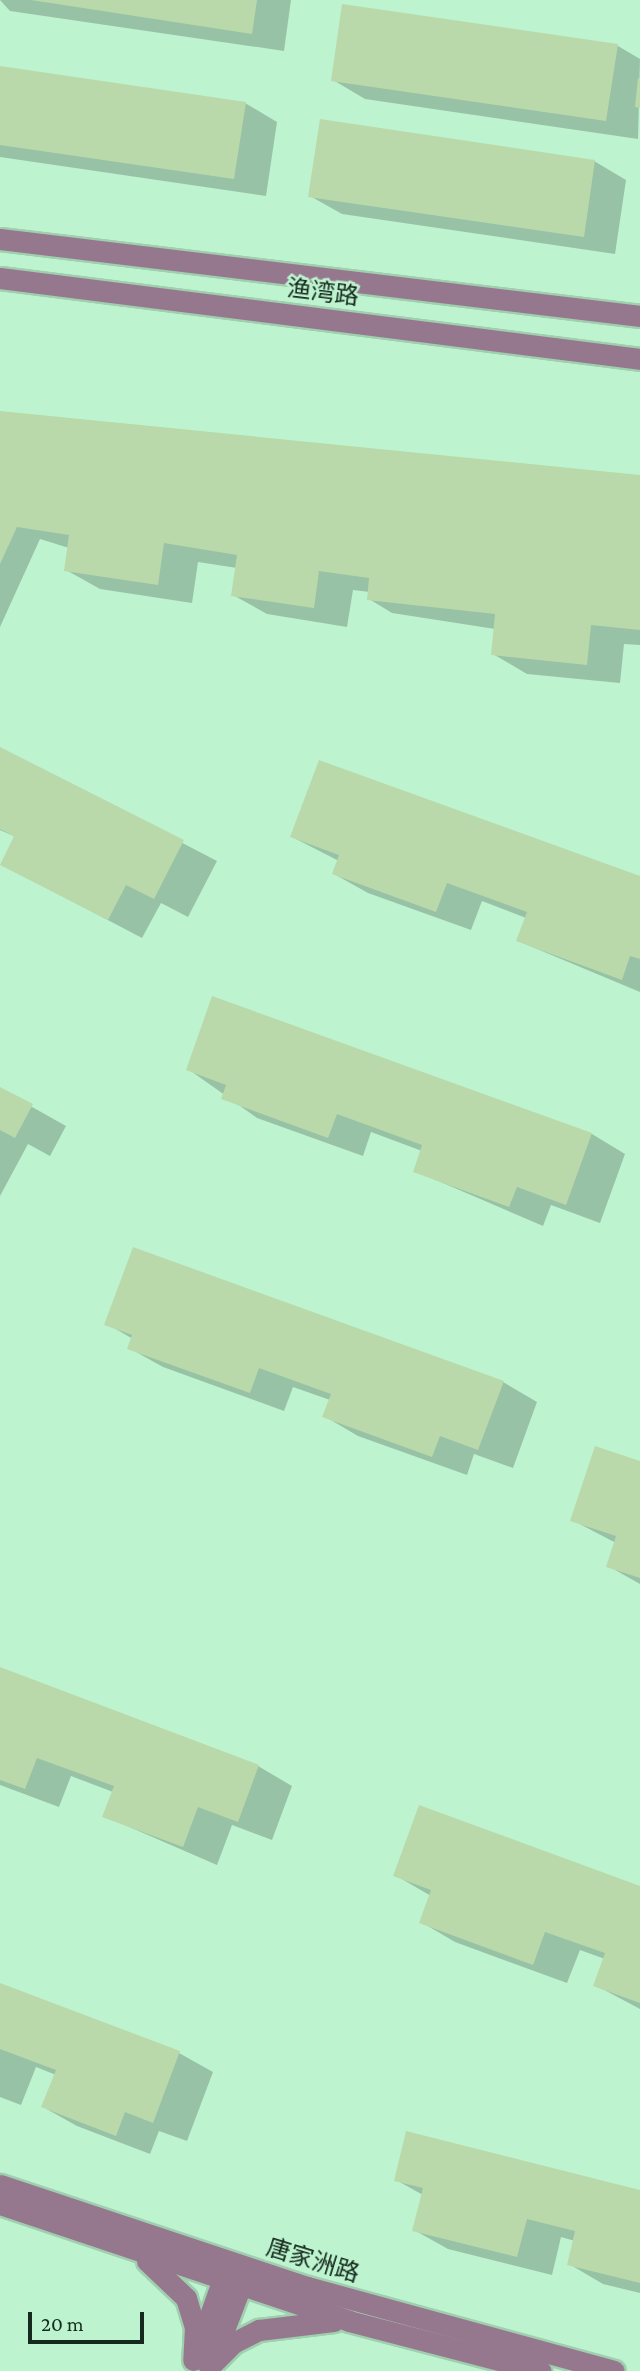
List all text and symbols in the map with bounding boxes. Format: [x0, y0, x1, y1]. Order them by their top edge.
street label: 渔湾路 [286, 273, 360, 311]
street label: 唐家洲路 [263, 2232, 363, 2288]
scale bar [32, 2298, 147, 2342]
text: 20 m [41, 2312, 84, 2336]

